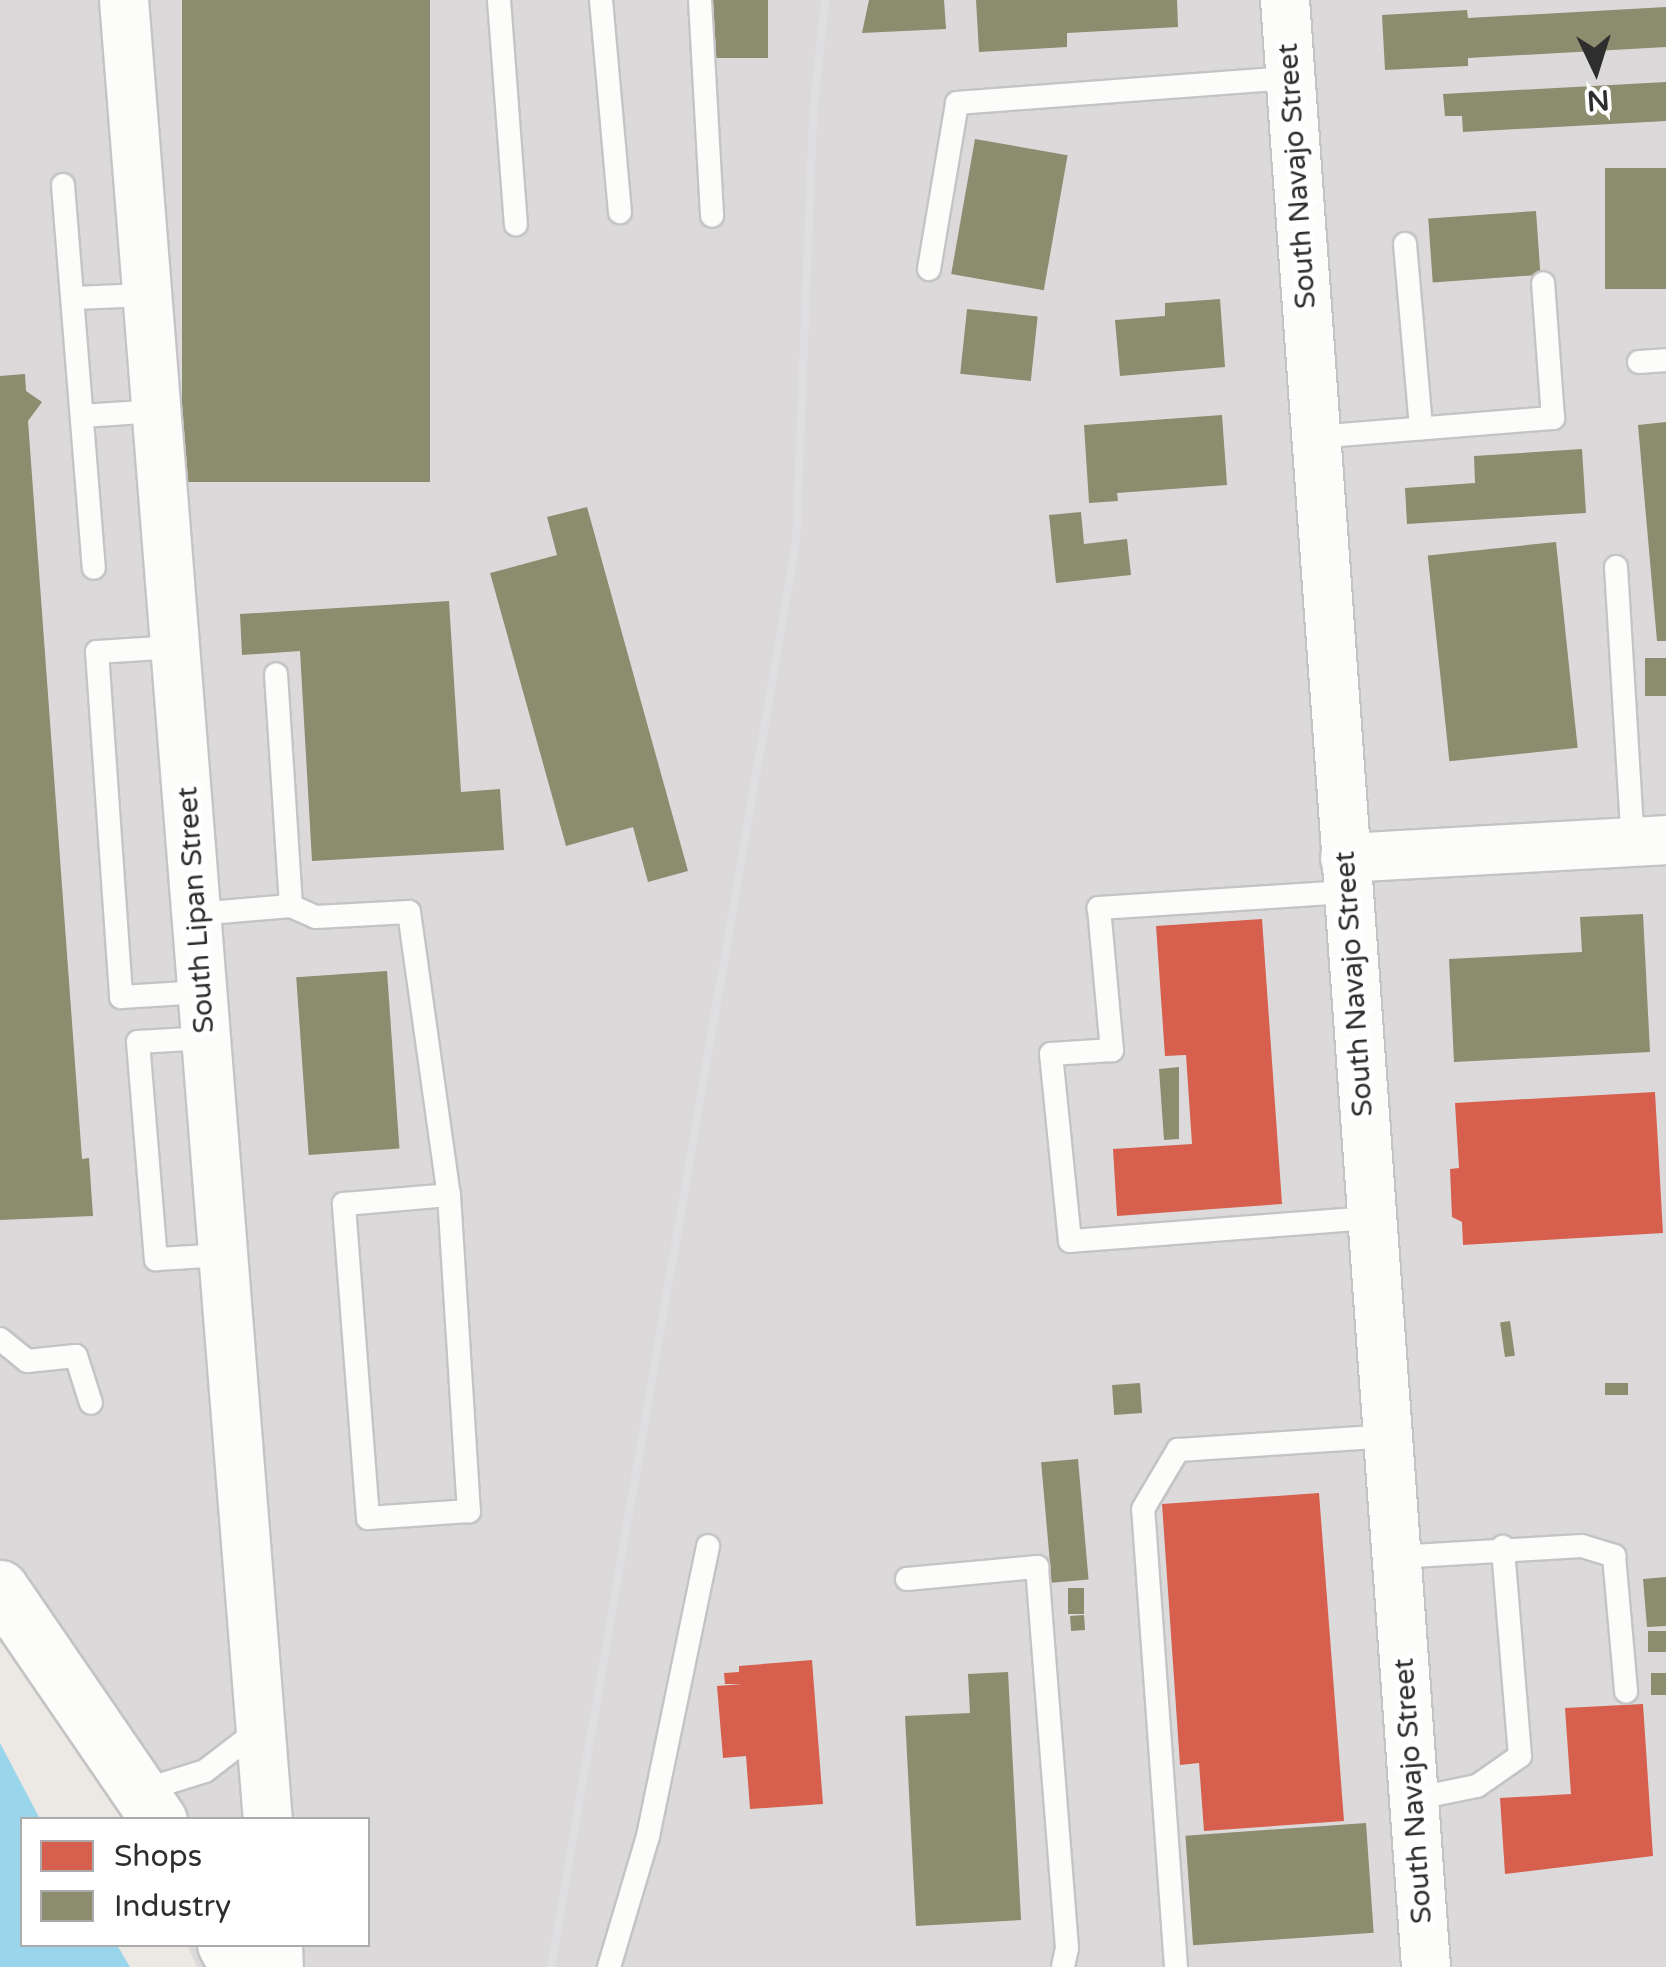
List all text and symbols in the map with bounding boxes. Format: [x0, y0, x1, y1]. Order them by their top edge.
north arrow [1546, 20, 1646, 120]
street label: South Navajo Street [1271, 42, 1323, 310]
text: N [1586, 82, 1611, 118]
street label: South Lipan Street [171, 786, 221, 1034]
street label: South Navajo Street [1328, 850, 1380, 1118]
street label: South Navajo Street [1387, 1657, 1439, 1925]
legend [20, 1817, 370, 1947]
text: Shops [114, 1838, 202, 1875]
text: Industry [114, 1888, 231, 1925]

